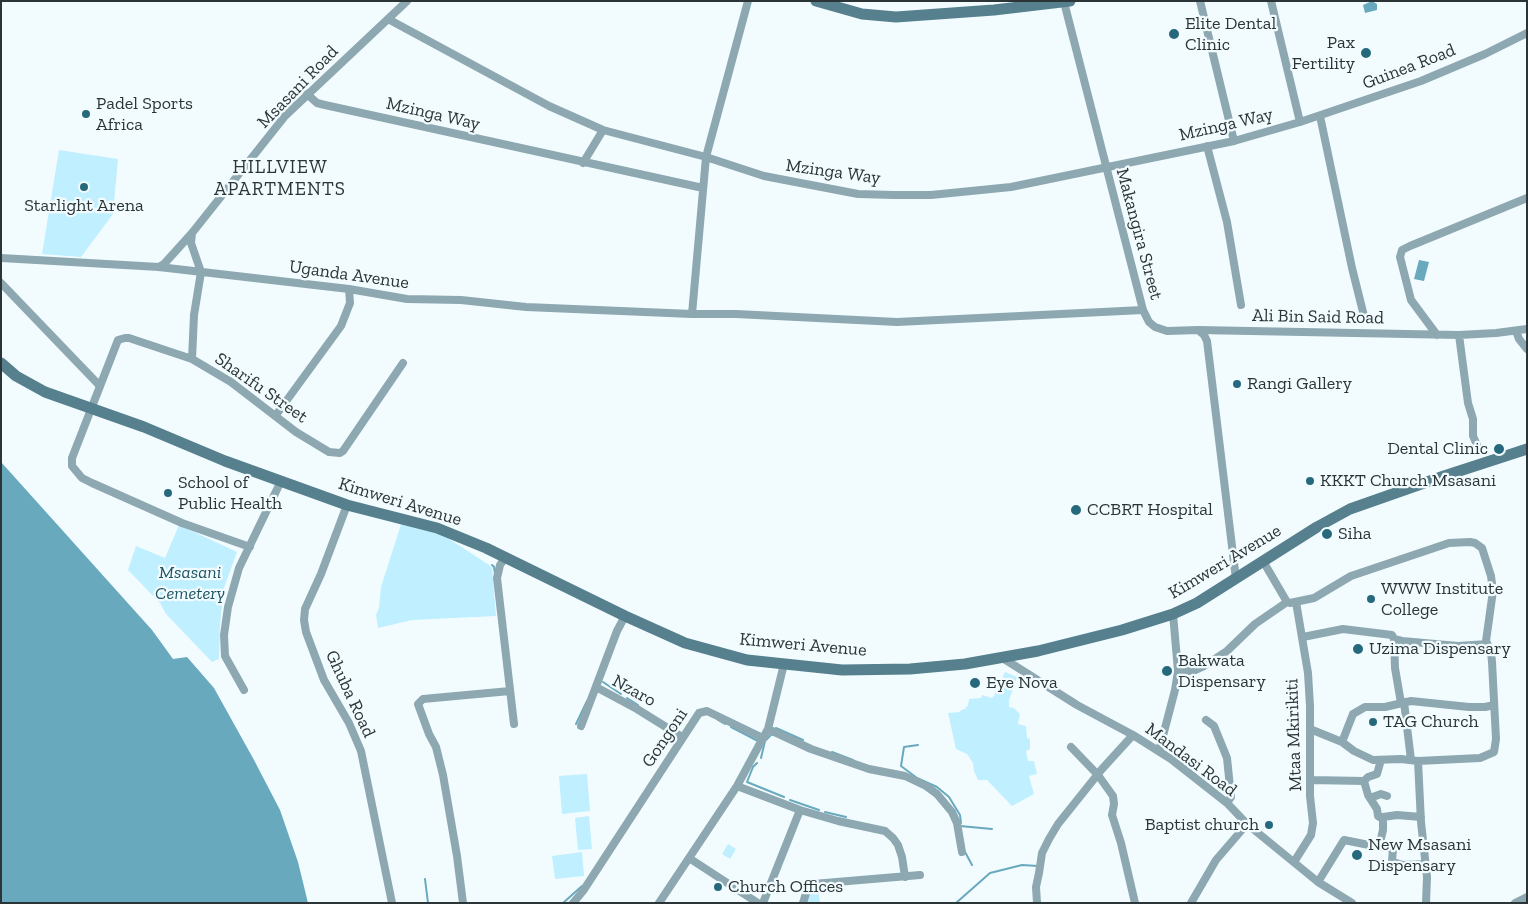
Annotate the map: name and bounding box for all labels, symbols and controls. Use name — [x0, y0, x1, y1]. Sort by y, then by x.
place label: Elite Dental Clinic — [1185, 13, 1276, 56]
marker: Elite Dental Clinic — [1167, 27, 1181, 41]
place label: Pax Fertility — [1292, 32, 1355, 74]
street label: Guinea Road — [1359, 39, 1459, 95]
street label: Msasani Road — [253, 41, 343, 133]
marker: Pax Fertility — [1359, 46, 1373, 60]
place label: Padel Sports Africa — [96, 93, 193, 136]
street label: Mzinga Way — [384, 93, 482, 135]
street label: Mzinga Way — [1177, 104, 1275, 146]
marker: Padel Sports Africa — [80, 108, 92, 120]
street label: Mzinga Way — [784, 155, 882, 189]
district label: HILLVIEW APARTMENTS — [213, 157, 347, 201]
street label: Makangira Street — [1111, 166, 1167, 302]
marker: Starlight Arena — [78, 181, 90, 193]
place label: Starlight Arena — [24, 195, 144, 217]
street label: Uganda Avenue — [288, 256, 410, 294]
street label: Ali Bin Said Road — [1252, 305, 1384, 329]
street label: Sharifu Street — [210, 348, 312, 428]
place label: Rangi Gallery — [1247, 373, 1352, 395]
marker: Rangi Gallery — [1231, 378, 1243, 390]
place label: Dental Clinic — [1387, 438, 1488, 460]
marker: Dental Clinic — [1492, 442, 1506, 456]
place label: KKKT Church Msasani — [1320, 470, 1496, 492]
place label: School of Public Health — [178, 472, 282, 514]
street label: Kimweri Avenue — [336, 473, 464, 531]
marker: KKKT Church Msasani — [1304, 475, 1316, 487]
marker: School of Public Health — [162, 487, 174, 499]
place label: CCBRT Hospital — [1087, 499, 1213, 521]
marker: CCBRT Hospital — [1069, 503, 1083, 517]
street label: Kimweri Avenue — [1165, 520, 1285, 604]
place label: Siha — [1338, 523, 1371, 545]
marker: Siha — [1320, 527, 1334, 541]
park label: Msasani Cemetery — [155, 562, 225, 604]
place label: WWW Institute College — [1381, 578, 1503, 620]
marker: WWW Institute College — [1365, 593, 1377, 605]
street label: Kimweri Avenue — [739, 629, 867, 661]
place label: Uzima Dispensary — [1369, 638, 1511, 660]
marker: Uzima Dispensary — [1351, 642, 1365, 656]
street label: Ghuba Road — [320, 647, 380, 741]
place label: Bakwata Dispensary — [1178, 650, 1266, 692]
marker: Bakwata Dispensary — [1160, 664, 1174, 678]
street label: Nzaro — [608, 670, 660, 712]
place label: Eye Nova — [986, 672, 1058, 694]
marker: Eye Nova — [968, 676, 982, 690]
street label: Mtaa Mkirikiti — [1281, 678, 1307, 792]
street label: Gongoni — [637, 704, 693, 772]
place label: TAG Church — [1383, 711, 1479, 733]
marker: TAG Church — [1367, 716, 1379, 728]
street label: Mandasi Road — [1141, 719, 1241, 801]
place label: Baptist church — [1145, 814, 1259, 836]
marker: Baptist church — [1263, 819, 1275, 831]
place label: New Msasani Dispensary — [1368, 834, 1471, 876]
marker: New Msasani Dispensary — [1350, 848, 1364, 862]
place label: Church Offices — [728, 876, 843, 898]
marker: Church Offices — [712, 881, 724, 893]

